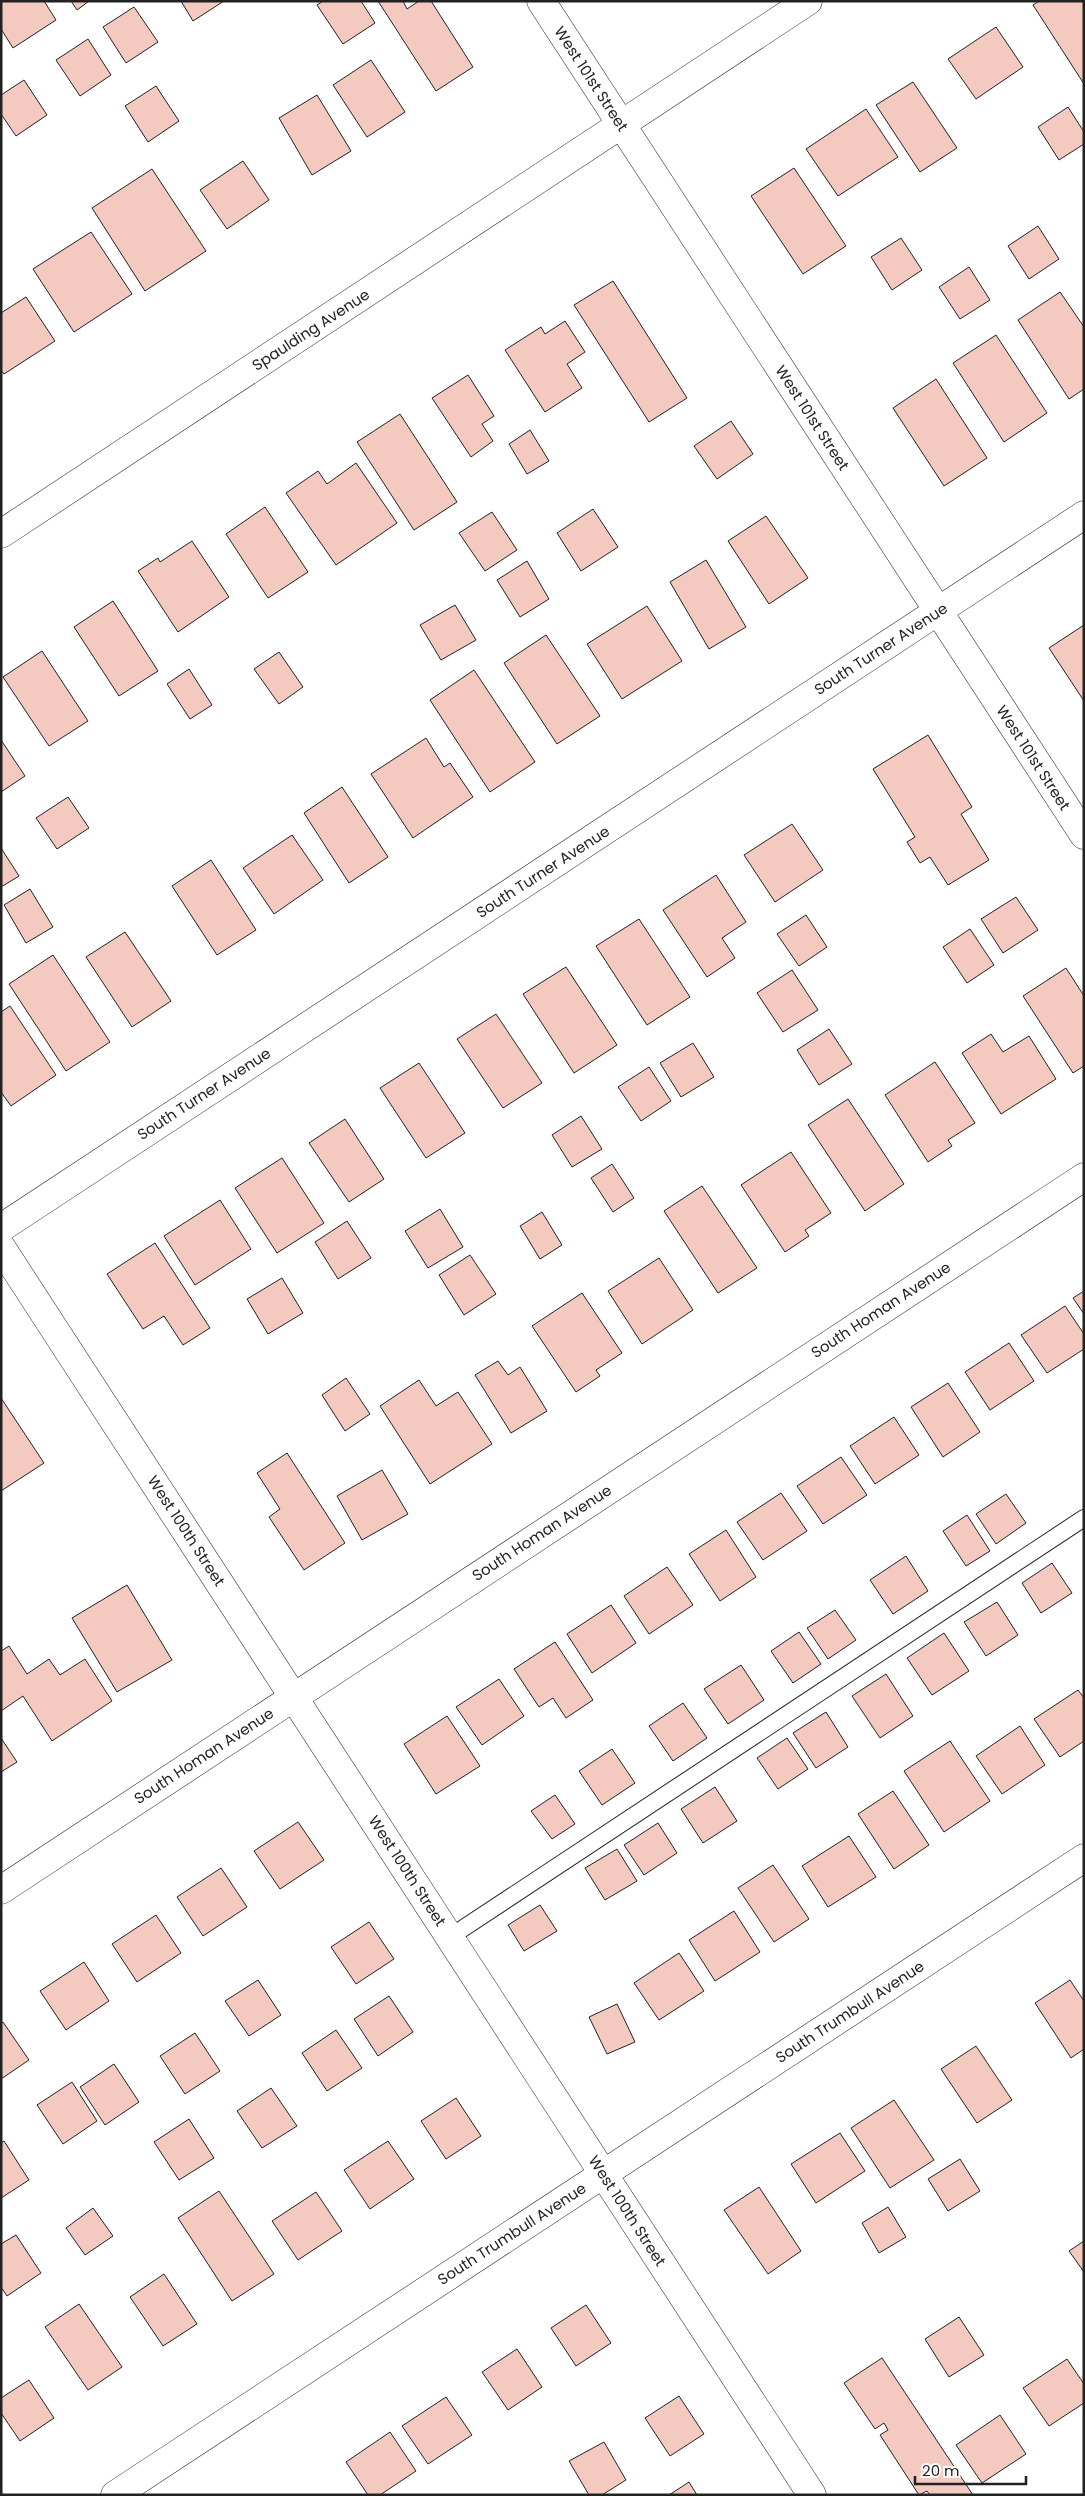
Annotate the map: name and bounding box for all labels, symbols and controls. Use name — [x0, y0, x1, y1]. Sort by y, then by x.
street label: West 101st Street — [550, 22, 633, 135]
street label: Spaulding Avenue — [248, 284, 374, 375]
street label: West 101st Street — [771, 361, 854, 474]
street label: South Turner Avenue — [810, 598, 952, 700]
street label: West 101st Street — [992, 701, 1075, 814]
street label: South Turner Avenue — [472, 821, 614, 923]
street label: South Turner Avenue — [133, 1043, 275, 1145]
street label: South Homan Avenue — [807, 1257, 955, 1363]
street label: West 100th Street — [143, 1471, 230, 1590]
street label: South Homan Avenue — [468, 1480, 616, 1586]
street label: South Homan Avenue — [130, 1703, 278, 1809]
street label: West 100th Street — [364, 1811, 451, 1930]
street label: South Trumbull Avenue — [771, 1956, 928, 2068]
street label: West 100th Street — [584, 2151, 671, 2270]
street label: South Trumbull Avenue — [433, 2178, 590, 2290]
scale bar — [915, 2454, 1026, 2486]
text: 20 m — [922, 2460, 960, 2481]

